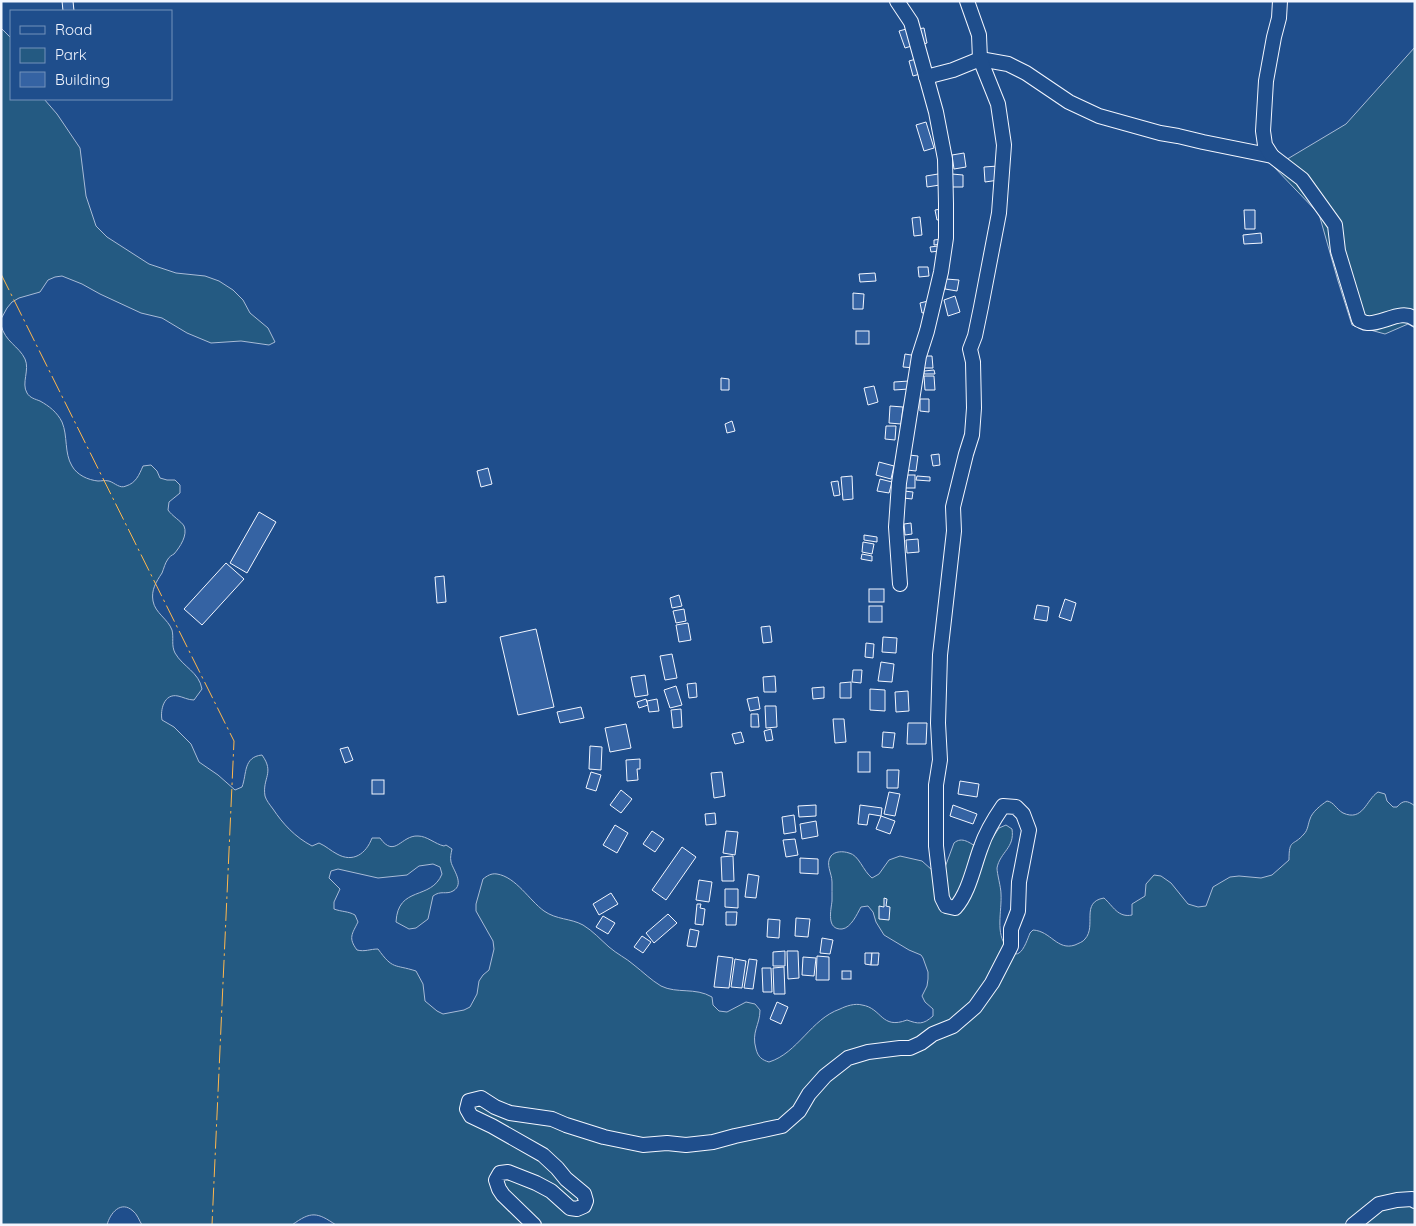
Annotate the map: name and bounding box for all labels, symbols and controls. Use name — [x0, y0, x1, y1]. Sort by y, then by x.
legend — [10, 10, 172, 100]
text: Road — [55, 20, 92, 39]
text: Park — [55, 45, 87, 64]
text: Building — [55, 70, 110, 89]

